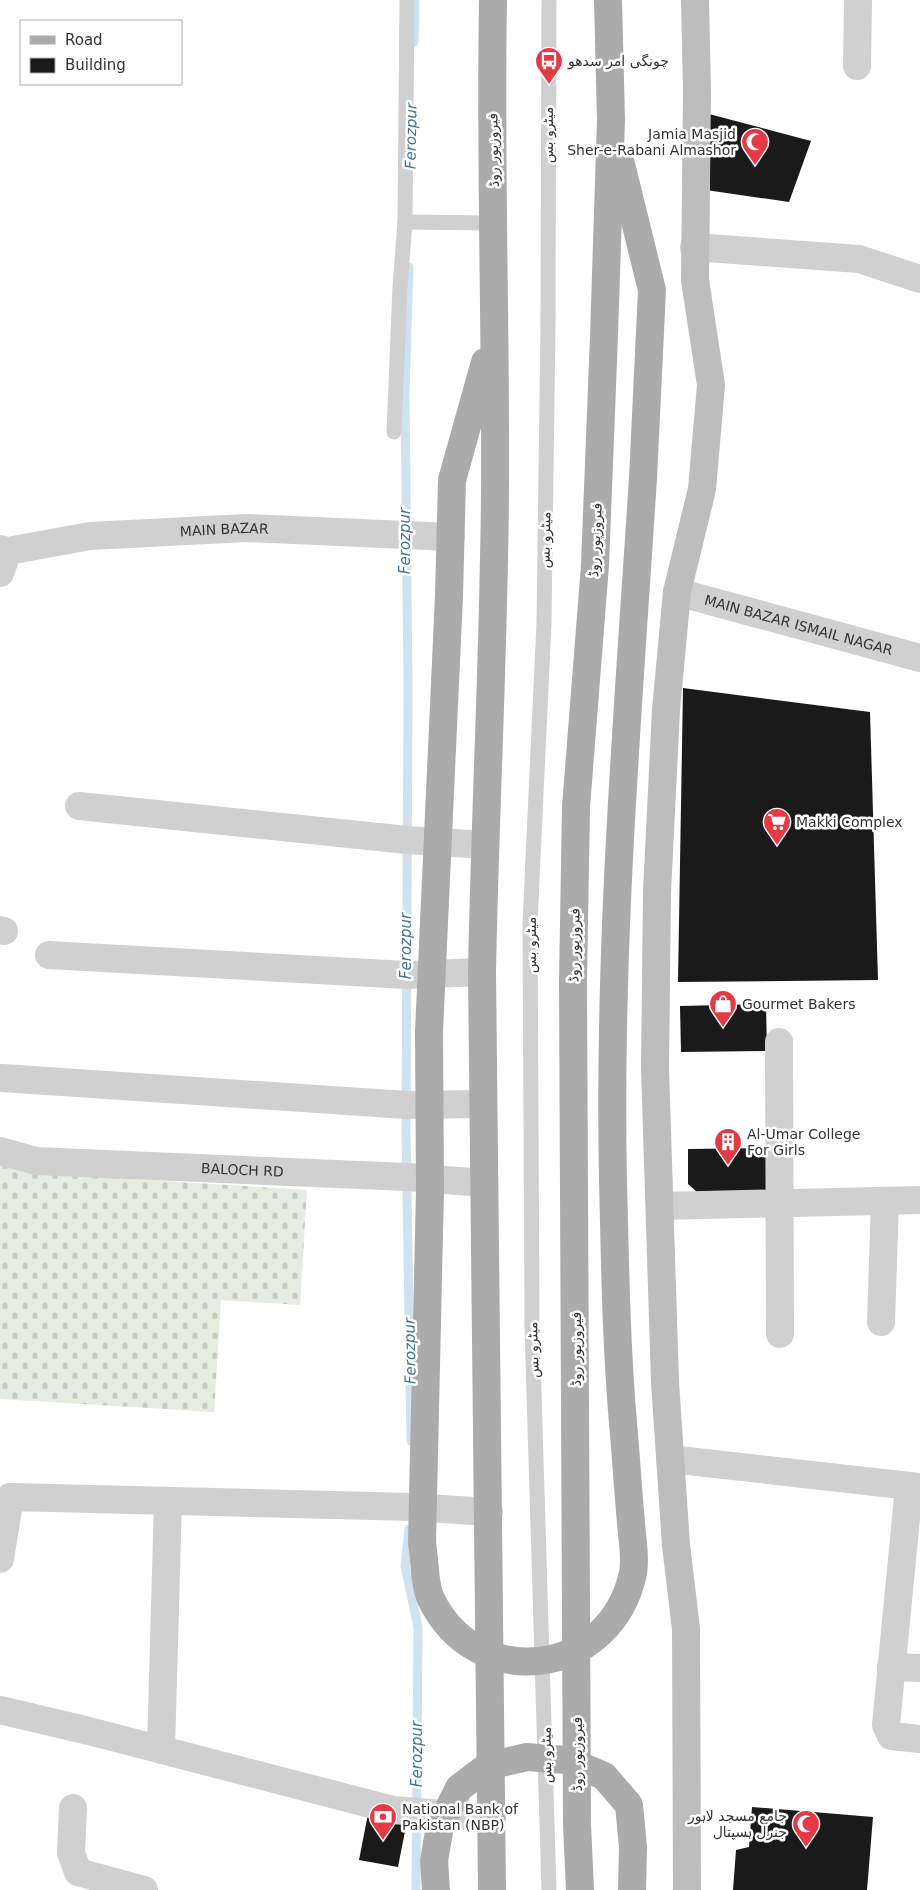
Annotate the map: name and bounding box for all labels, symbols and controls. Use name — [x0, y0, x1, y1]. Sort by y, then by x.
legend — [20, 20, 182, 85]
text: Road — [65, 31, 103, 49]
bus stop icon: چونگی امر سدھو — [534, 46, 564, 85]
place label: چونگی امر سدھو — [567, 53, 669, 70]
text: Building — [65, 56, 126, 74]
water label: Ferozpur — [401, 102, 421, 169]
street label: میٹرو بس — [540, 107, 557, 163]
street label: فیروزپور روڈ — [484, 113, 503, 187]
place label: Jamia Masjid Sher-e-Rabani Almashor — [567, 126, 736, 158]
mosque icon: Jamia Masjid Sher-e-Rabani Almashor — [740, 127, 770, 166]
street label: فیروزپور روڈ — [585, 502, 606, 578]
water label: Ferozpur — [396, 507, 414, 574]
street label: میٹرو بس — [537, 512, 554, 568]
street label: MAIN BAZAR — [179, 520, 269, 539]
street label: MAIN BAZAR ISMAIL NAGAR — [703, 592, 895, 658]
supermarket icon: Makki Complex — [762, 807, 792, 846]
place label: Makki Complex — [796, 814, 903, 830]
street label: فیروزپور روڈ — [565, 908, 584, 982]
water label: Ferozpur — [397, 912, 415, 979]
street label: میٹرو بس — [523, 917, 540, 973]
shop icon: Gourmet Bakers — [708, 989, 738, 1028]
place label: Gourmet Bakers — [742, 996, 855, 1012]
place label: Al-Umar College For Girls — [747, 1126, 860, 1158]
building icon: Al-Umar College For Girls — [713, 1127, 743, 1166]
street label: BALOCH RD — [201, 1160, 284, 1180]
street label: فیروزپور روڈ — [568, 1312, 585, 1386]
water label: Ferozpur — [400, 1317, 420, 1384]
street label: میٹرو بس — [524, 1321, 543, 1379]
street label: فیروزپور روڈ — [569, 1717, 586, 1791]
water label: Ferozpur — [408, 1720, 426, 1787]
street label: میٹرو بس — [538, 1727, 555, 1783]
place label: National Bank of Pakistan (NBP) — [402, 1801, 519, 1833]
bank icon: National Bank of Pakistan (NBP) — [368, 1802, 398, 1841]
place label: جامع مسجد لاہور جنرل ہسپتال — [687, 1808, 787, 1841]
mosque icon: جامع مسجد لاہور جنرل ہسپتال — [791, 1809, 821, 1848]

